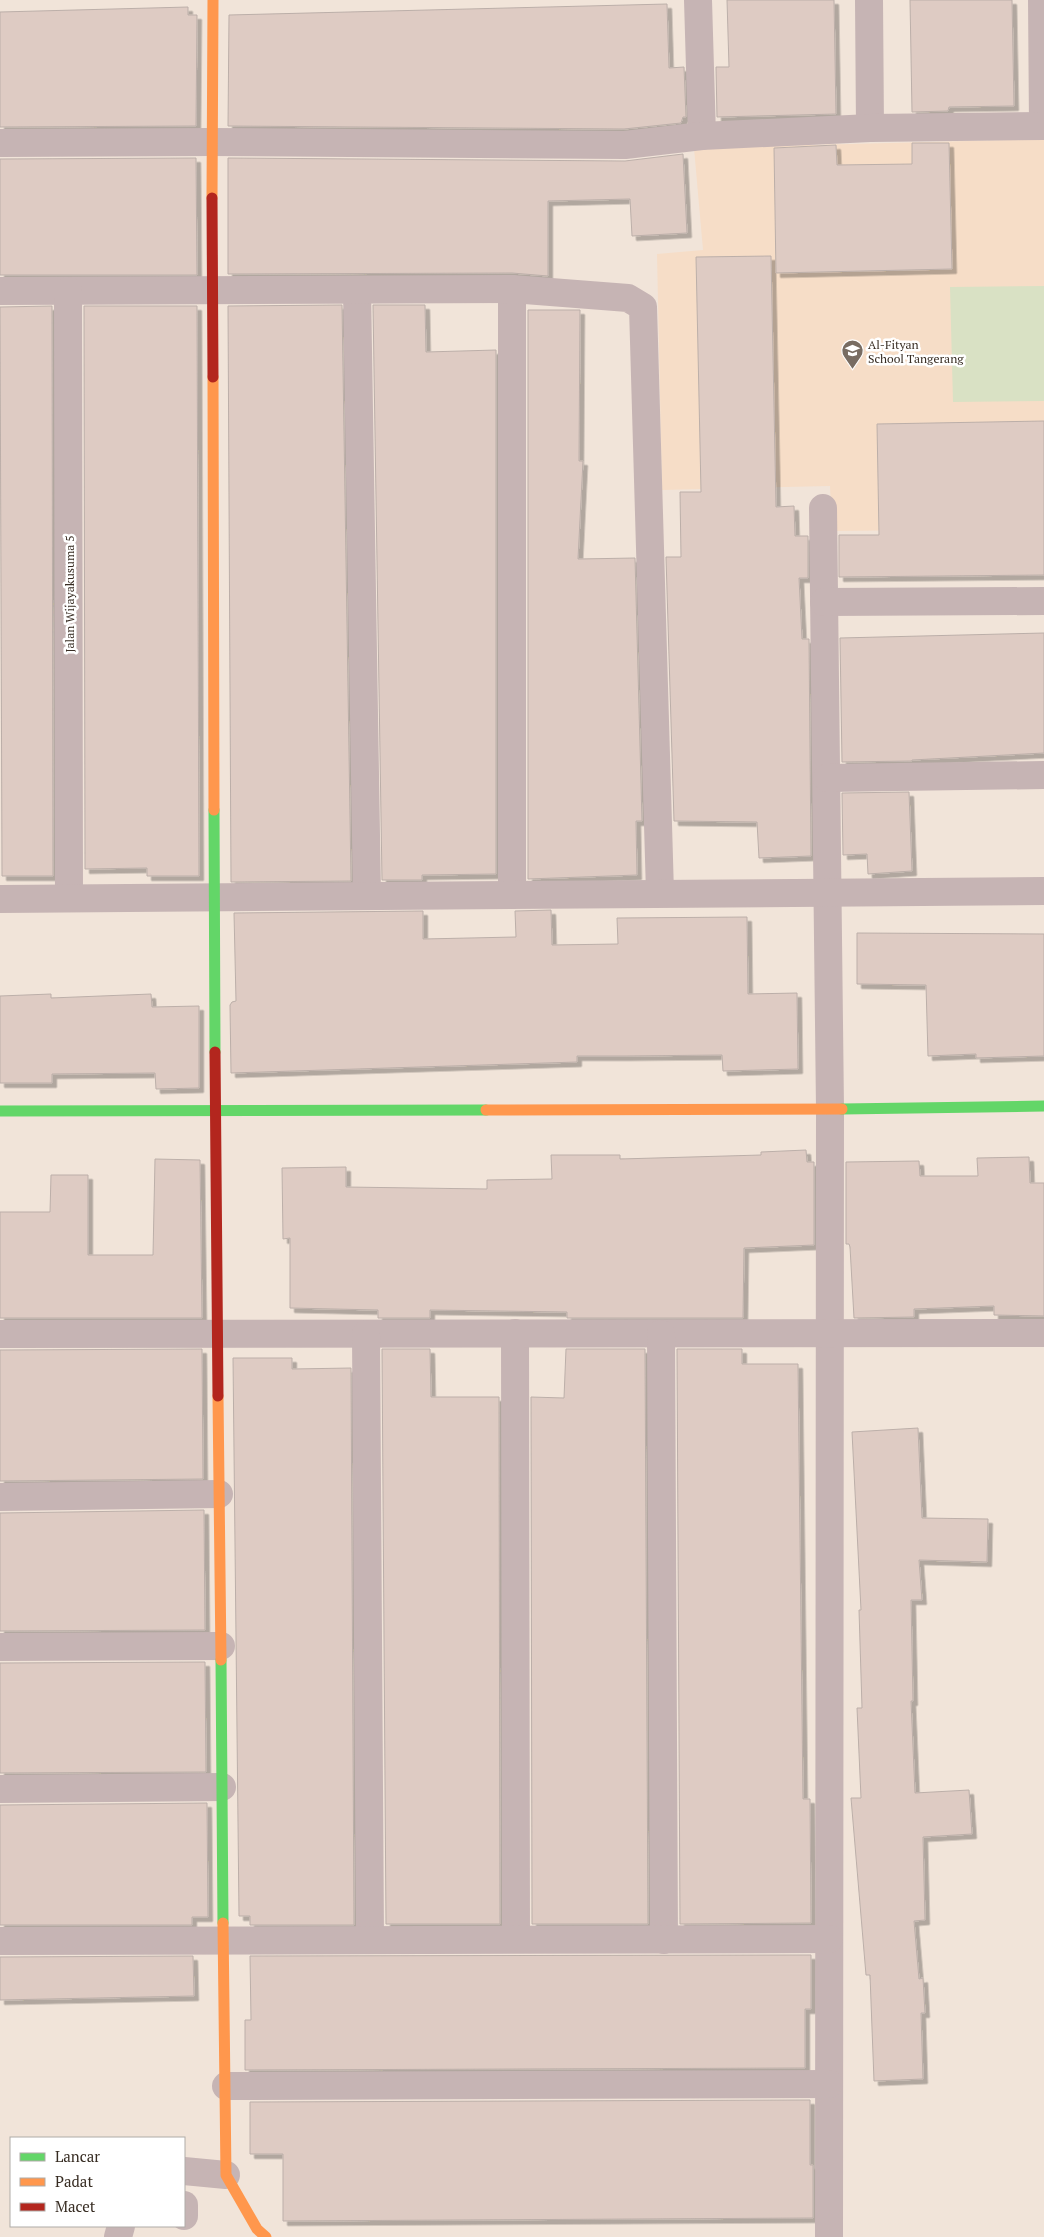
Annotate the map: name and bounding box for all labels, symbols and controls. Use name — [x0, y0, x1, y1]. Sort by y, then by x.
place label: Al-Fityan School Tangerang — [868, 337, 964, 366]
school or university icon: Al-Fityan School Tangerang — [840, 339, 864, 370]
street label: Jalan Wijayakusuma 5 — [62, 535, 77, 653]
legend — [10, 2137, 185, 2227]
text: Lancar — [55, 2146, 100, 2166]
text: Padat — [55, 2171, 93, 2191]
text: Macet — [55, 2196, 96, 2216]

